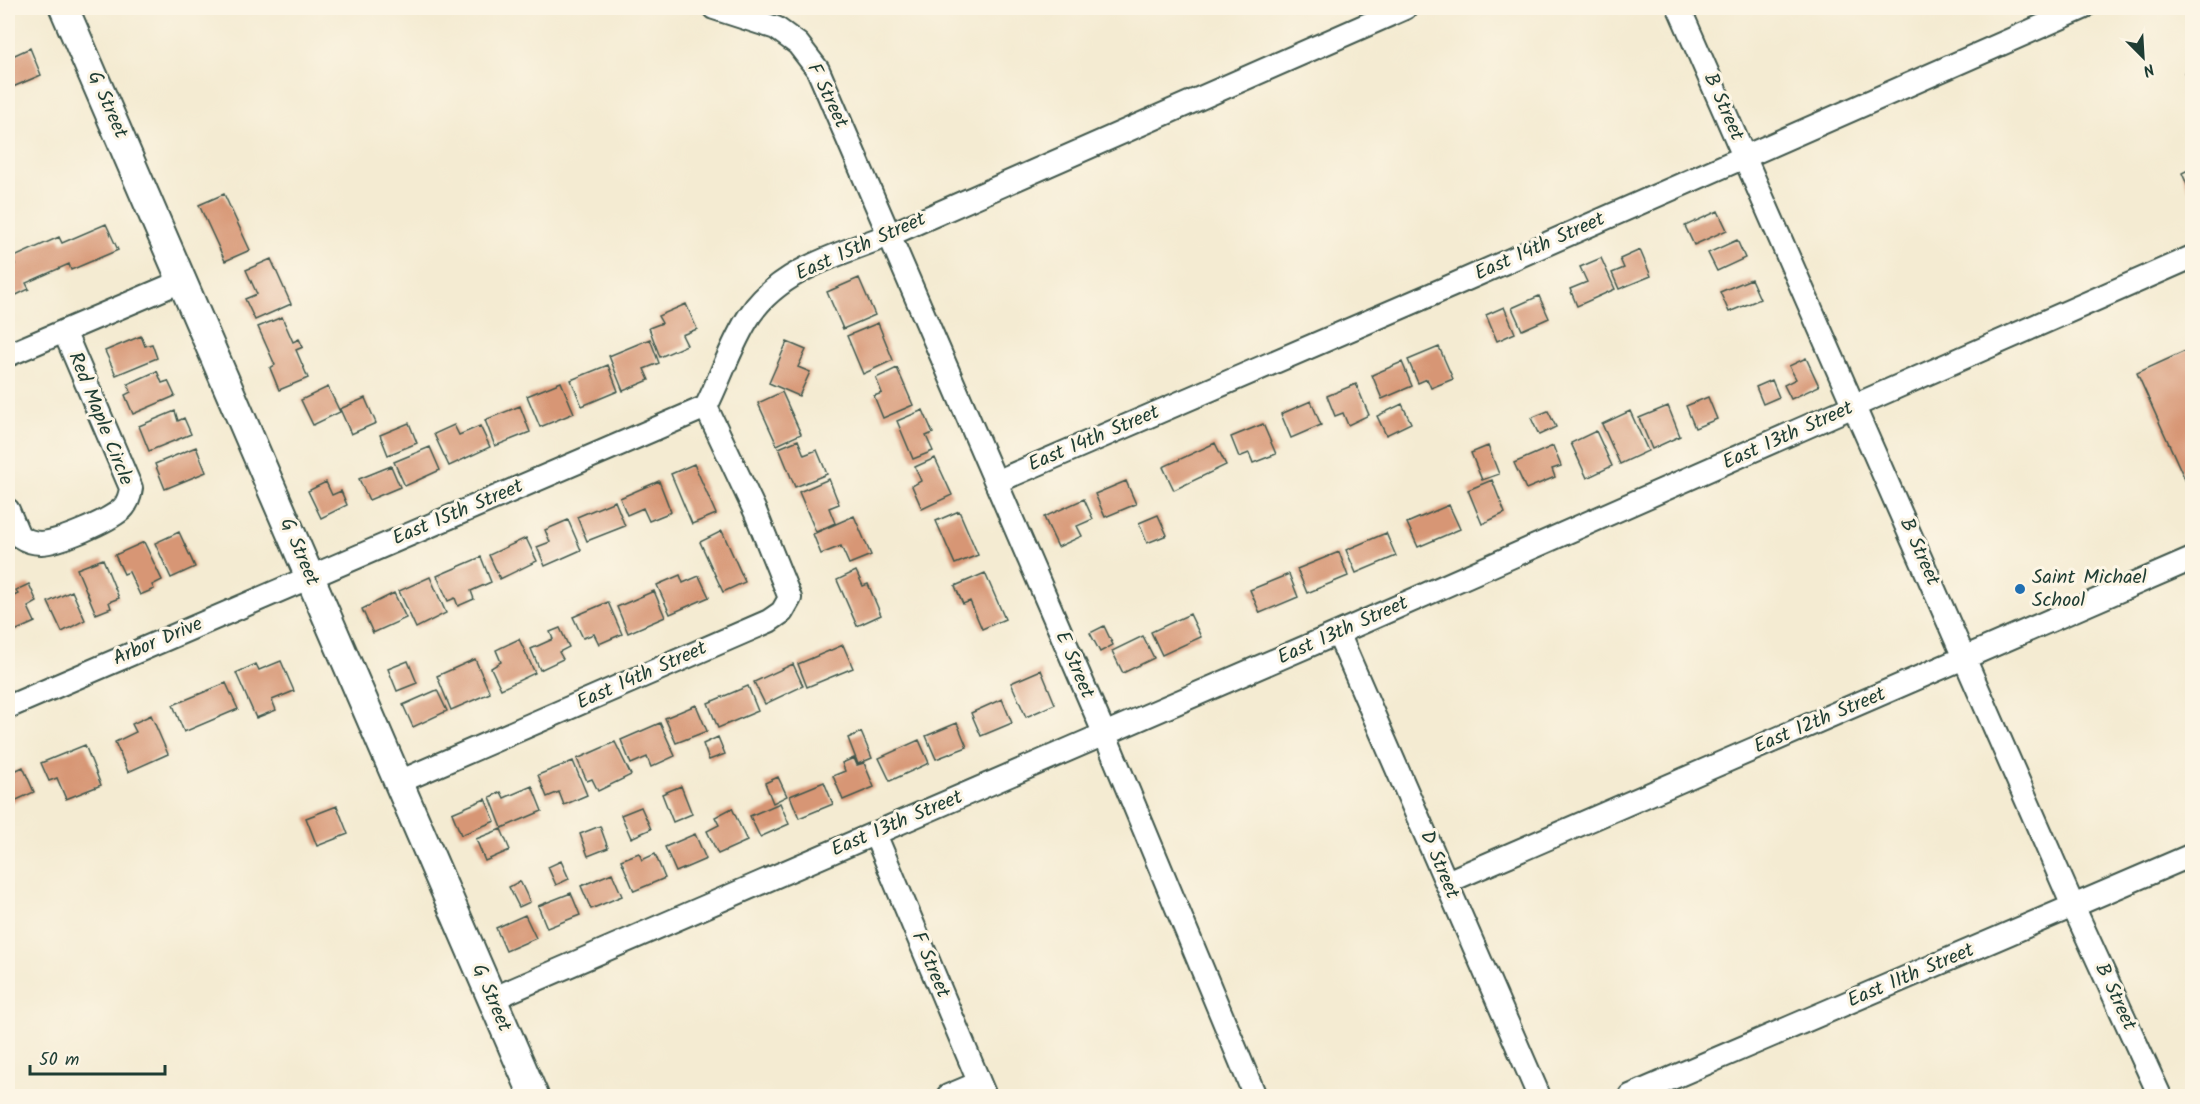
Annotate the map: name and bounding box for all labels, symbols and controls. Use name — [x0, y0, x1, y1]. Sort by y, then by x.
north arrow — [2113, 27, 2173, 87]
text: N — [2139, 56, 2158, 83]
street label: F Street — [797, 58, 857, 134]
street label: G Street — [78, 66, 136, 144]
street label: B Street — [1694, 68, 1752, 146]
street label: East 15th Street — [791, 204, 931, 290]
street label: East 14th Street — [1470, 204, 1611, 290]
street label: Red Maple Circle — [59, 347, 141, 491]
street label: East 13th Street — [1717, 393, 1859, 479]
street label: East 14th Street — [1023, 397, 1165, 481]
street label: East 15th Street — [387, 471, 529, 555]
street label: G Street — [270, 513, 328, 591]
street label: B Street — [1890, 513, 1948, 591]
place label: Saint Michael School — [2032, 562, 2147, 617]
marker: Saint Michael School — [2013, 582, 2027, 596]
street label: East 13th Street — [1272, 588, 1414, 674]
street label: Arbor Drive — [108, 609, 208, 675]
street label: E Street — [1046, 626, 1103, 704]
street label: East 14th Street — [572, 633, 713, 719]
street label: East 12th Street — [1749, 679, 1891, 763]
street label: East 13th Street — [826, 782, 968, 866]
street label: D Street — [1410, 826, 1468, 904]
street label: F Street — [902, 927, 958, 1003]
street label: East 11th Street — [1843, 935, 1980, 1017]
street label: B Street — [2085, 958, 2145, 1036]
street label: G Street — [462, 959, 520, 1037]
scale bar — [30, 1038, 165, 1076]
text: 50 m — [39, 1046, 79, 1075]

